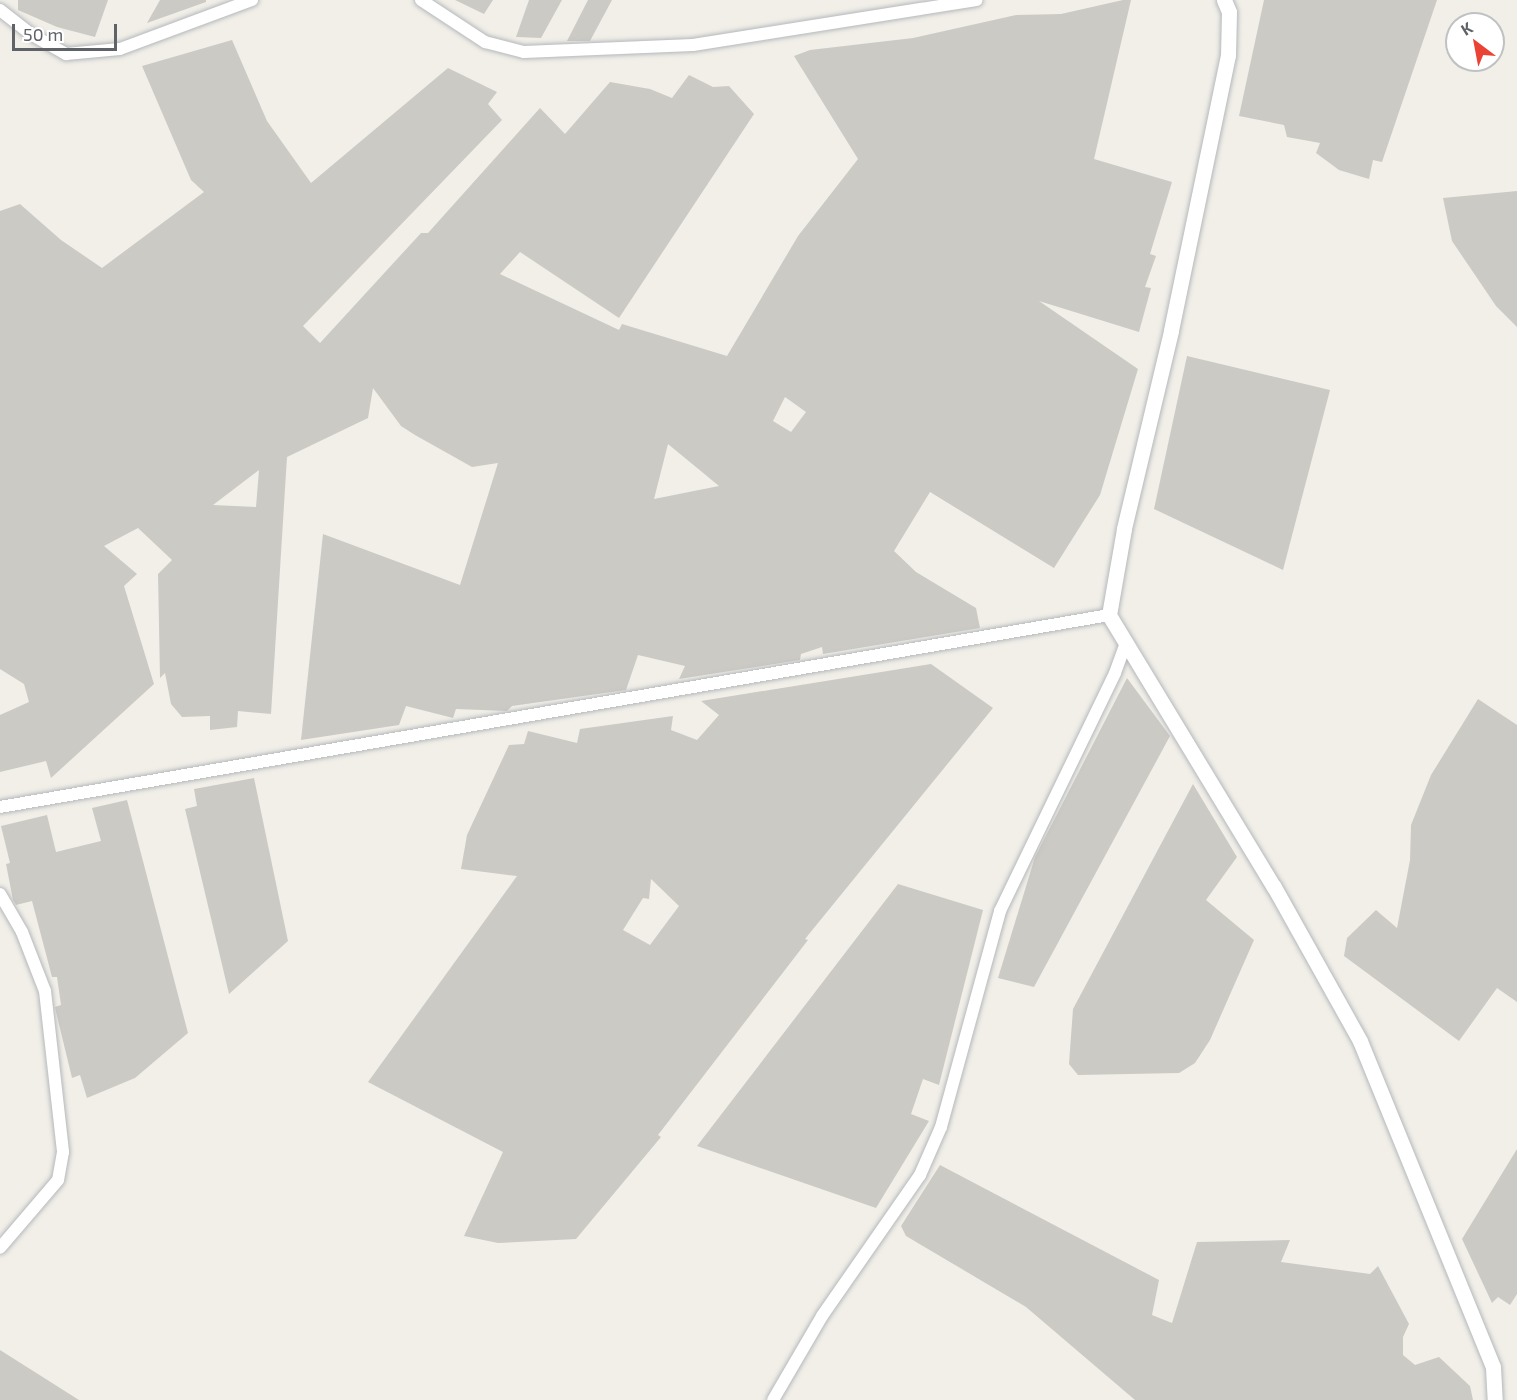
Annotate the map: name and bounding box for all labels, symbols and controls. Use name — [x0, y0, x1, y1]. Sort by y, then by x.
scale bar — [15, 12, 120, 50]
north arrow — [1445, 12, 1505, 72]
text: K — [1457, 17, 1476, 39]
text: 50 m — [23, 23, 63, 45]

